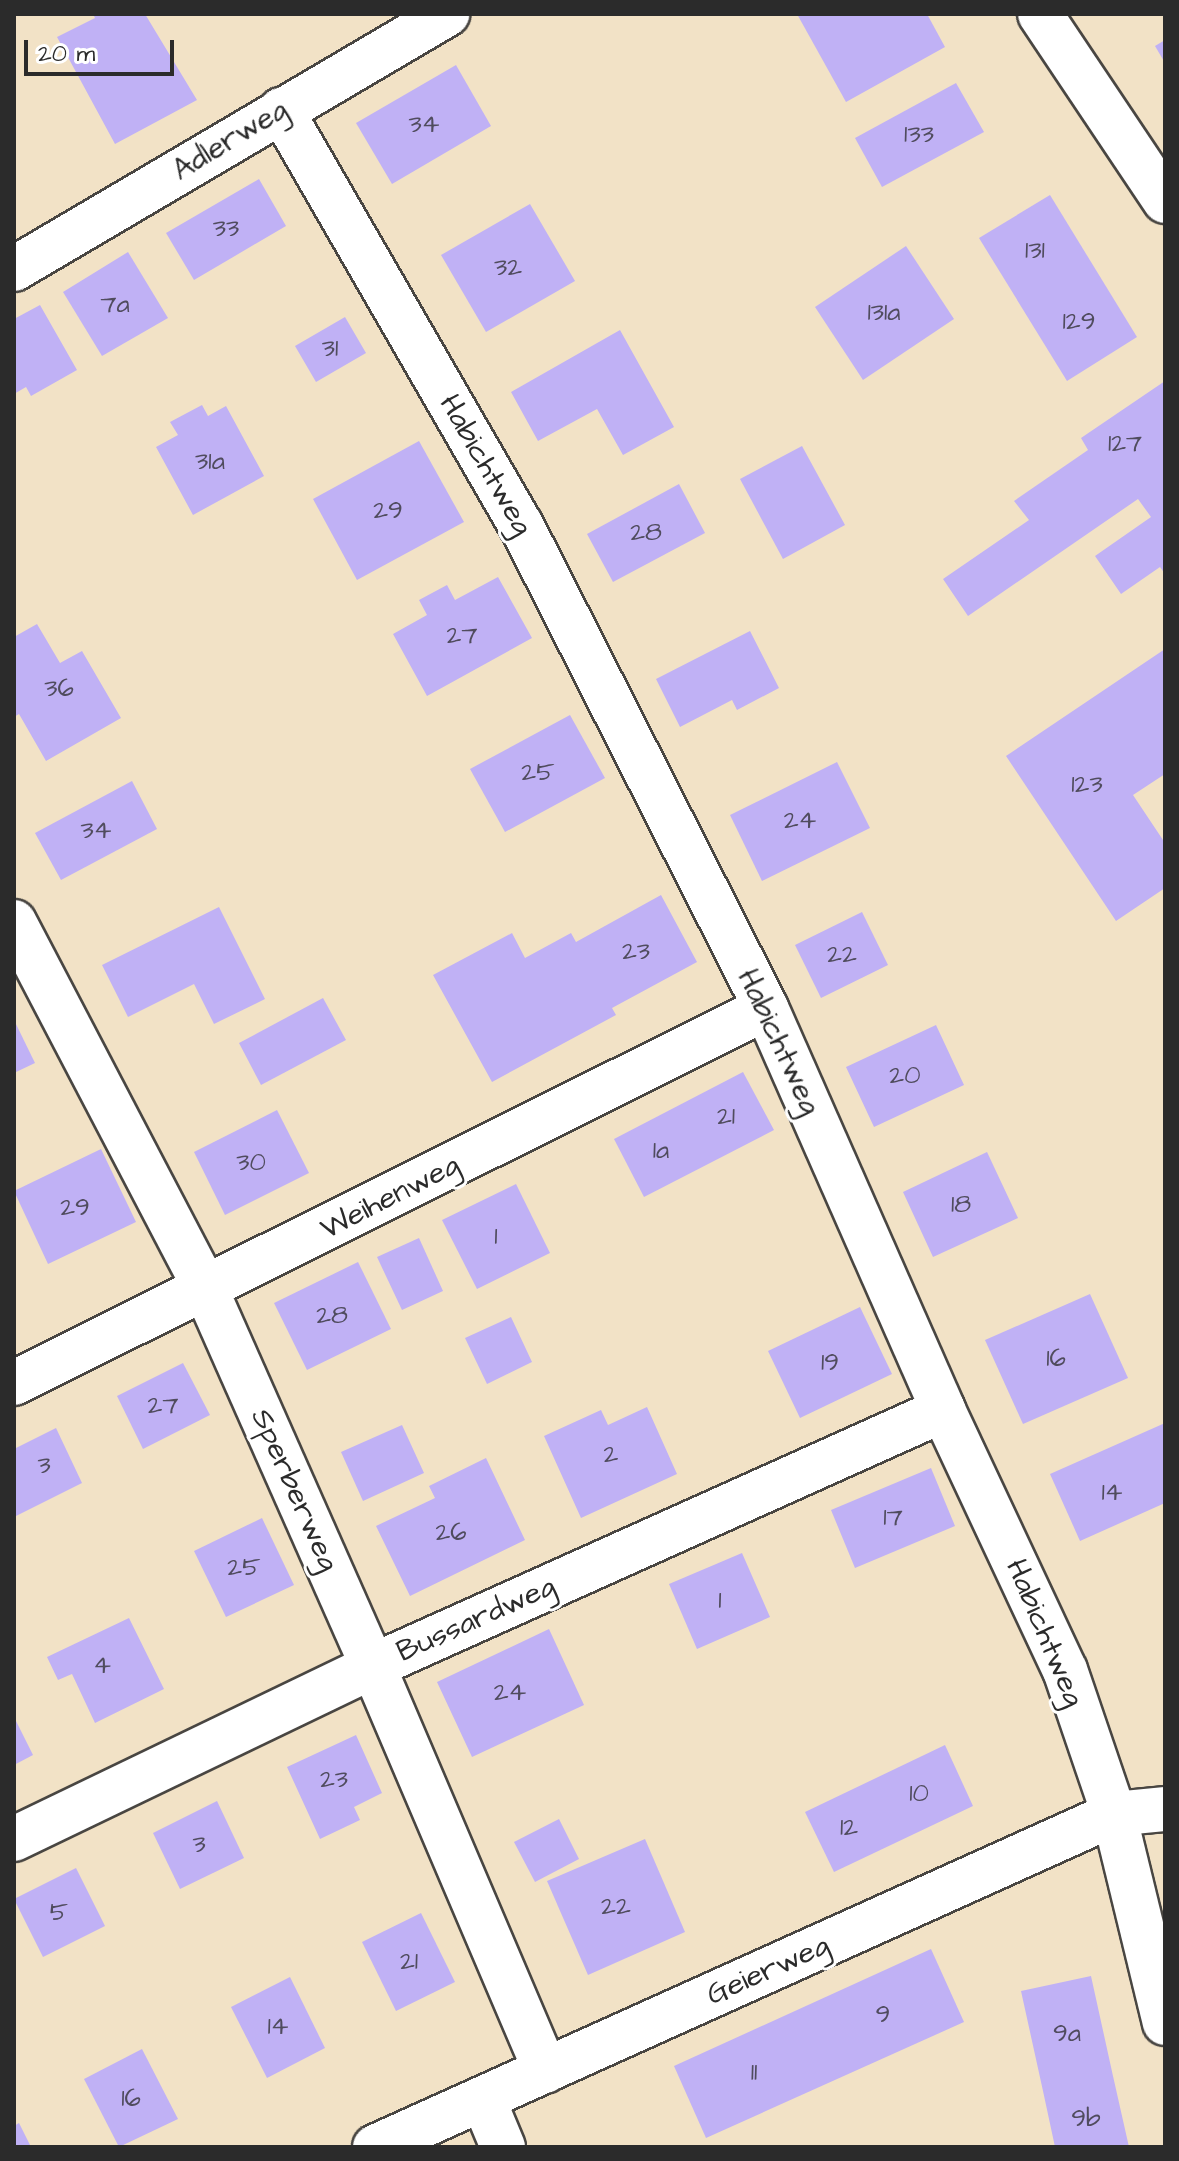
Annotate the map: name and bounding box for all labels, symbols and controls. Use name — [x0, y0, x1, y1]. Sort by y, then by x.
scale bar — [28, 24, 178, 74]
text: 20 m — [38, 37, 95, 71]
street label: Adlerweg — [166, 92, 294, 188]
house number: 34 — [409, 109, 439, 141]
house number: 133 — [904, 119, 934, 151]
house number: 33 — [213, 213, 239, 245]
house number: 131 — [1025, 235, 1045, 267]
house number: 32 — [494, 252, 522, 284]
house number: 7a — [100, 289, 130, 321]
house number: 131a — [867, 297, 901, 329]
house number: 129 — [1062, 306, 1096, 338]
house number: 31 — [322, 333, 338, 365]
street label: Habichtweg — [431, 388, 541, 542]
house number: 127 — [1108, 428, 1142, 460]
house number: 31a — [195, 446, 225, 478]
house number: 29 — [373, 495, 403, 527]
house number: 28 — [630, 517, 662, 549]
house number: 27 — [447, 620, 477, 652]
house number: 36 — [44, 673, 74, 705]
house number: 25 — [521, 757, 555, 789]
house number: 123 — [1071, 769, 1103, 801]
house number: 24 — [784, 805, 816, 837]
house number: 34 — [81, 815, 111, 847]
house number: 23 — [622, 936, 650, 968]
house number: 22 — [827, 939, 857, 971]
street label: Habichtweg — [730, 963, 828, 1121]
house number: 20 — [889, 1060, 921, 1092]
house number: 21 — [717, 1101, 735, 1133]
house number: 1a — [653, 1135, 669, 1167]
house number: 30 — [236, 1147, 266, 1179]
street label: Weihenweg — [315, 1147, 465, 1247]
house number: 18 — [951, 1189, 971, 1221]
house number: 29 — [60, 1192, 90, 1224]
house number: 1 — [494, 1221, 498, 1253]
house number: 28 — [316, 1300, 348, 1332]
house number: 16 — [1046, 1343, 1066, 1375]
house number: 19 — [821, 1347, 839, 1379]
house number: 27 — [148, 1390, 178, 1422]
street label: Sperberweg — [243, 1403, 347, 1577]
house number: 2 — [604, 1439, 618, 1471]
house number: 3 — [37, 1450, 51, 1482]
house number: 14 — [1101, 1477, 1123, 1509]
house number: 17 — [883, 1502, 903, 1534]
house number: 26 — [435, 1517, 467, 1549]
house number: 25 — [227, 1552, 261, 1584]
street label: Habichtweg — [998, 1554, 1092, 1712]
street label: Bussardweg — [391, 1568, 561, 1670]
house number: 1 — [718, 1585, 722, 1617]
house number: 4 — [93, 1650, 111, 1682]
house number: 24 — [494, 1677, 526, 1709]
house number: 23 — [320, 1764, 348, 1796]
house number: 10 — [909, 1778, 929, 1810]
house number: 12 — [840, 1812, 858, 1844]
house number: 3 — [192, 1829, 206, 1861]
house number: 22 — [601, 1891, 631, 1923]
house number: 5 — [50, 1897, 68, 1929]
street label: Geierweg — [701, 1927, 835, 2013]
house number: 21 — [400, 1946, 418, 1978]
house number: 9 — [876, 1999, 890, 2031]
house number: 14 — [267, 2011, 289, 2043]
house number: 9a — [1053, 2018, 1081, 2050]
house number: 11 — [751, 2057, 757, 2089]
house number: 16 — [121, 2083, 141, 2115]
house number: 9b — [1071, 2103, 1101, 2135]

